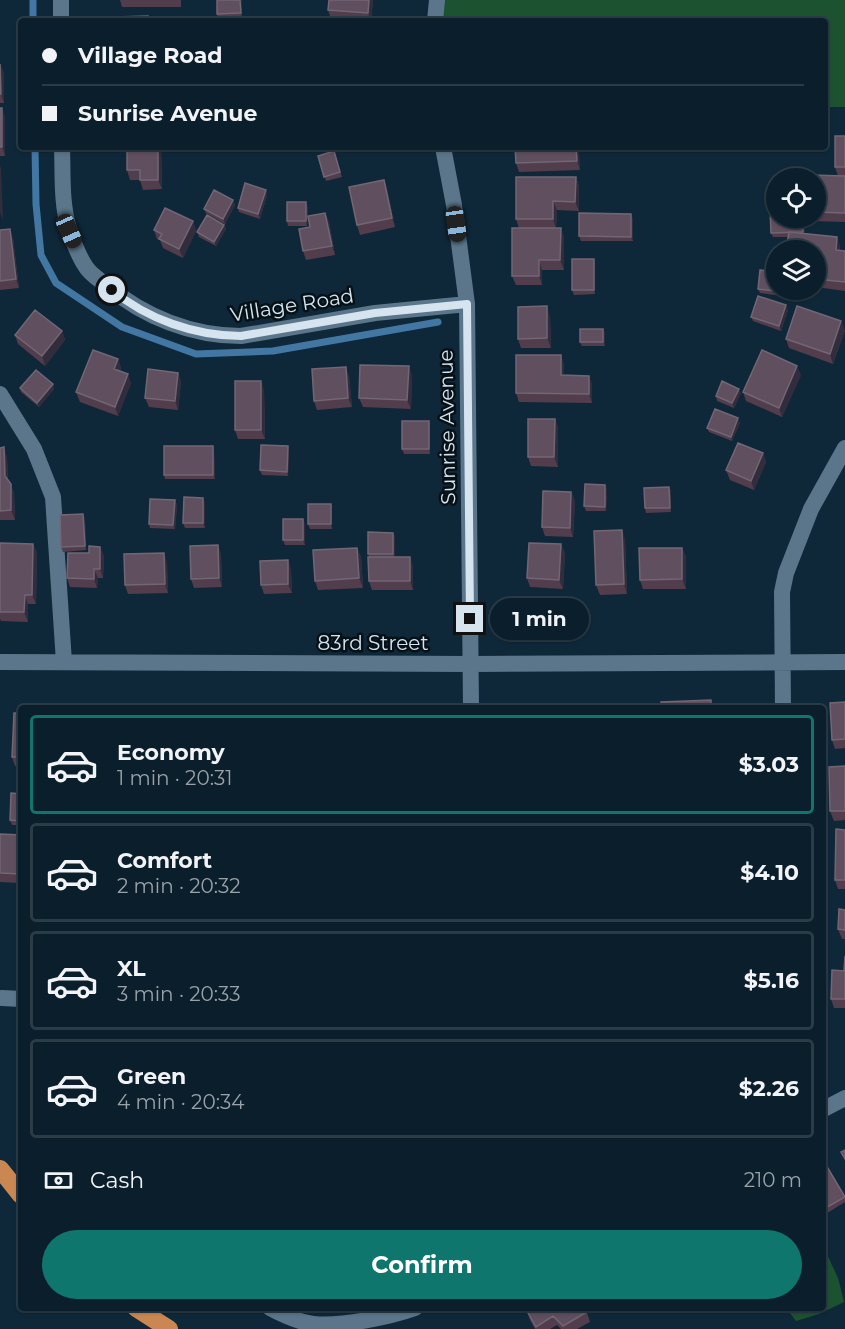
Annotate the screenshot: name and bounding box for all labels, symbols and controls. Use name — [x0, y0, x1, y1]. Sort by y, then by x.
text: Village Road — [78, 42, 223, 69]
text: Sunrise Avenue — [78, 100, 257, 127]
map controls — [766, 168, 826, 300]
button: locate — [766, 168, 826, 228]
car — [445, 205, 467, 243]
car — [53, 211, 85, 251]
button: layers — [766, 240, 826, 300]
route start — [98, 276, 125, 303]
street label: Village Road — [228, 283, 356, 327]
street label: Sunrise Avenue — [434, 349, 460, 505]
callout: 1 min — [491, 598, 590, 640]
route end — [456, 605, 483, 632]
text: 1 min — [512, 607, 567, 631]
street label: 83rd Street — [317, 631, 429, 655]
icon: car — [45, 738, 99, 792]
text: Economy — [117, 739, 225, 766]
text: $3.03 — [739, 751, 799, 778]
text: 1 min · 20:31 — [117, 766, 232, 790]
icon: car — [45, 846, 99, 900]
text: Comfort — [117, 847, 212, 874]
text: $4.10 — [740, 859, 799, 886]
text: 2 min · 20:32 — [117, 874, 241, 898]
icon: car — [45, 954, 99, 1008]
text: XL — [117, 955, 146, 982]
text: $5.16 — [744, 967, 799, 994]
text: 3 min · 20:33 — [117, 982, 240, 1006]
icon: car — [45, 1062, 99, 1116]
text: Green — [117, 1063, 186, 1090]
text: $2.26 — [739, 1075, 799, 1102]
text: 4 min · 20:34 — [117, 1090, 244, 1114]
icon: cash — [42, 1164, 75, 1197]
text: Cash — [90, 1167, 144, 1194]
text: 210 m — [744, 1168, 802, 1192]
button: Confirm — [42, 1230, 802, 1299]

